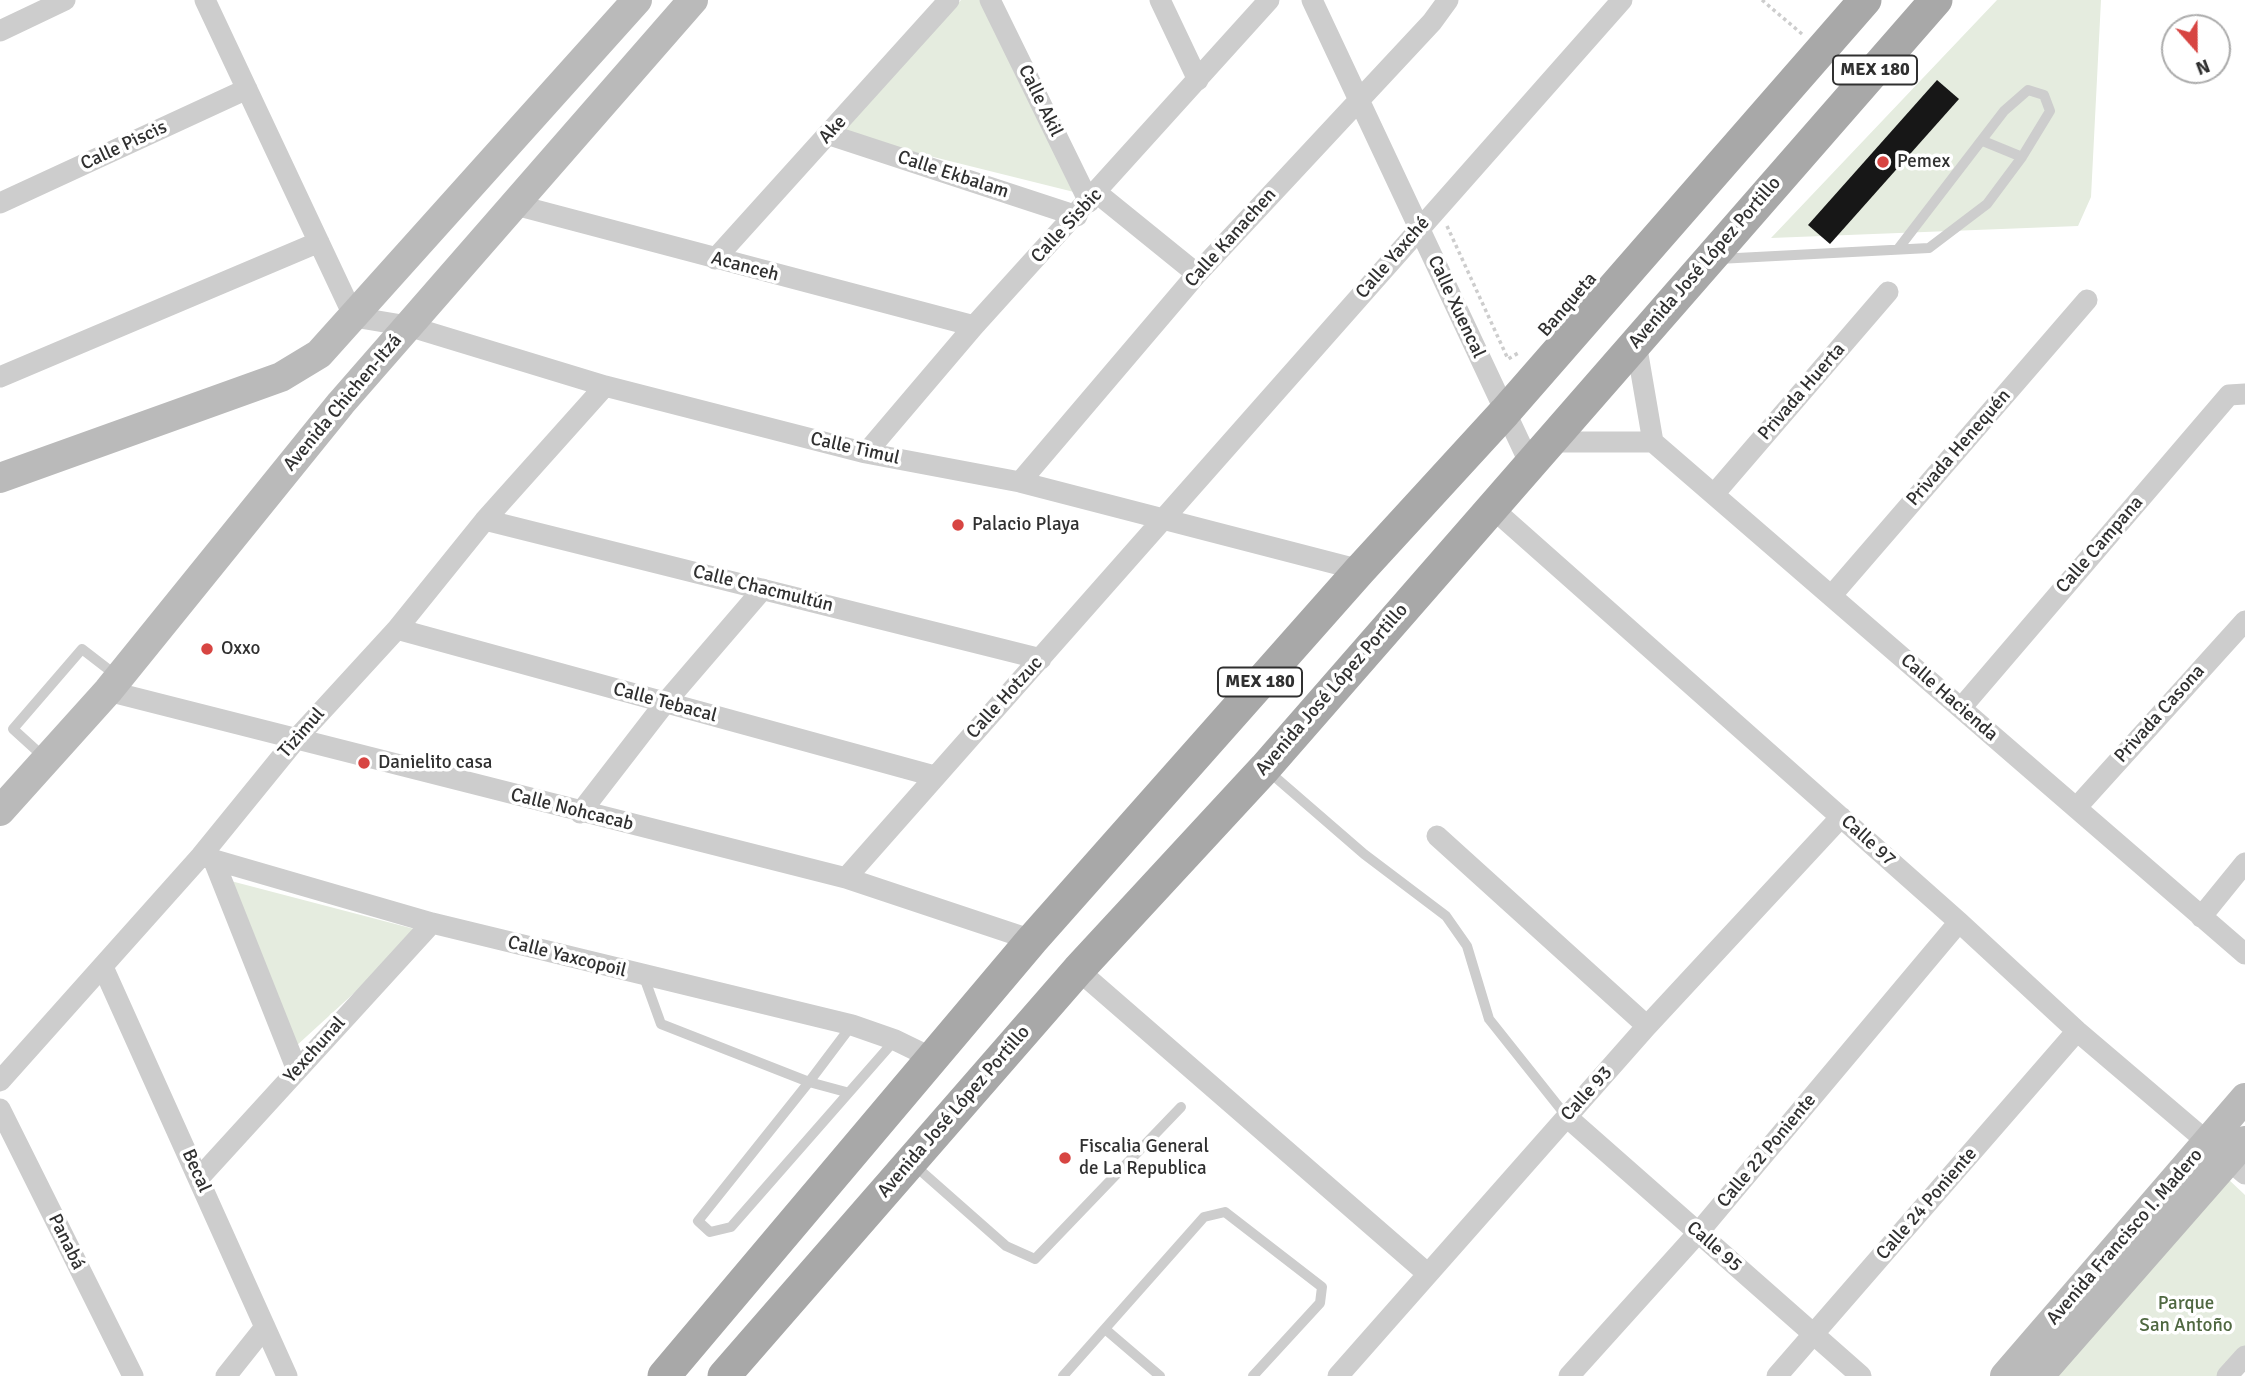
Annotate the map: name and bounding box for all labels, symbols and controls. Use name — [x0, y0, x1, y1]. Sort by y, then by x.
north arrow — [2161, 14, 2231, 84]
text: N — [2192, 53, 2213, 80]
road number: MEX 180 — [1833, 56, 1917, 84]
street label: Calle Akil — [1013, 61, 1067, 141]
street label: Ake — [814, 111, 852, 149]
street label: Calle Piscis — [77, 116, 171, 176]
street label: Calle Ekbalam — [894, 146, 1012, 204]
place label: Pemex — [1897, 151, 1950, 173]
marker: Pemex — [1875, 154, 1891, 170]
street label: Avenida José López Portillo — [1624, 172, 1786, 354]
street label: Calle Sisbic — [1027, 184, 1107, 268]
street label: Calle Kanachen — [1181, 184, 1281, 292]
street label: Calle Yaxché — [1351, 212, 1435, 304]
street label: Acanceh — [709, 247, 781, 287]
street label: Calle Xuencal — [1422, 252, 1490, 362]
street label: Banqueta — [1534, 268, 1602, 342]
street label: Avenida Chichen-Itzá — [279, 330, 407, 476]
street label: Privada Huerta — [1754, 339, 1850, 445]
street label: Privada Henequén — [1902, 385, 2016, 511]
street label: Calle Timul — [808, 428, 902, 470]
street label: Calle Campana — [2052, 492, 2148, 598]
place label: Palacio Playa — [972, 514, 1080, 536]
marker: Palacio Playa — [950, 517, 966, 533]
street label: Calle Chacmultún — [690, 561, 836, 617]
street label: Avenida José López Portillo — [1251, 599, 1413, 781]
place label: Oxxo — [221, 638, 260, 660]
marker: Oxxo — [199, 641, 215, 657]
street label: Calle Hacienda — [1896, 649, 2002, 747]
street label: Calle Hotzuc — [962, 652, 1048, 744]
street label: Privada Casona — [2110, 660, 2210, 768]
road number: MEX 180 — [1218, 668, 1302, 696]
street label: Calle Tebacal — [611, 678, 719, 728]
street label: Tizimul — [274, 703, 330, 763]
place label: Danielito casa — [378, 752, 492, 774]
marker: Danielito casa — [356, 755, 372, 771]
street label: Calle Nohcacab — [508, 784, 636, 836]
street label: Calle 97 — [1836, 810, 1900, 872]
street label: Calle Yaxcopoil — [505, 931, 629, 983]
street label: Yexchunal — [279, 1012, 351, 1088]
street label: Avenida José López Portillo — [873, 1021, 1035, 1203]
street label: Calle 93 — [1556, 1062, 1618, 1126]
street label: Calle 22 Poniente — [1713, 1089, 1821, 1213]
place label: Fiscalia General de La Republica — [1079, 1136, 1209, 1180]
street label: Calle 24 Poniente — [1872, 1143, 1982, 1265]
street label: Avenida Francisco I. Madero — [2042, 1144, 2208, 1330]
street label: Becal — [176, 1146, 216, 1196]
marker: Fiscalia General de La Republica — [1057, 1150, 1073, 1166]
street label: Panabá — [43, 1210, 89, 1274]
street label: Calle 95 — [1682, 1217, 1746, 1277]
park label: Parque San Antoño — [2139, 1293, 2233, 1337]

